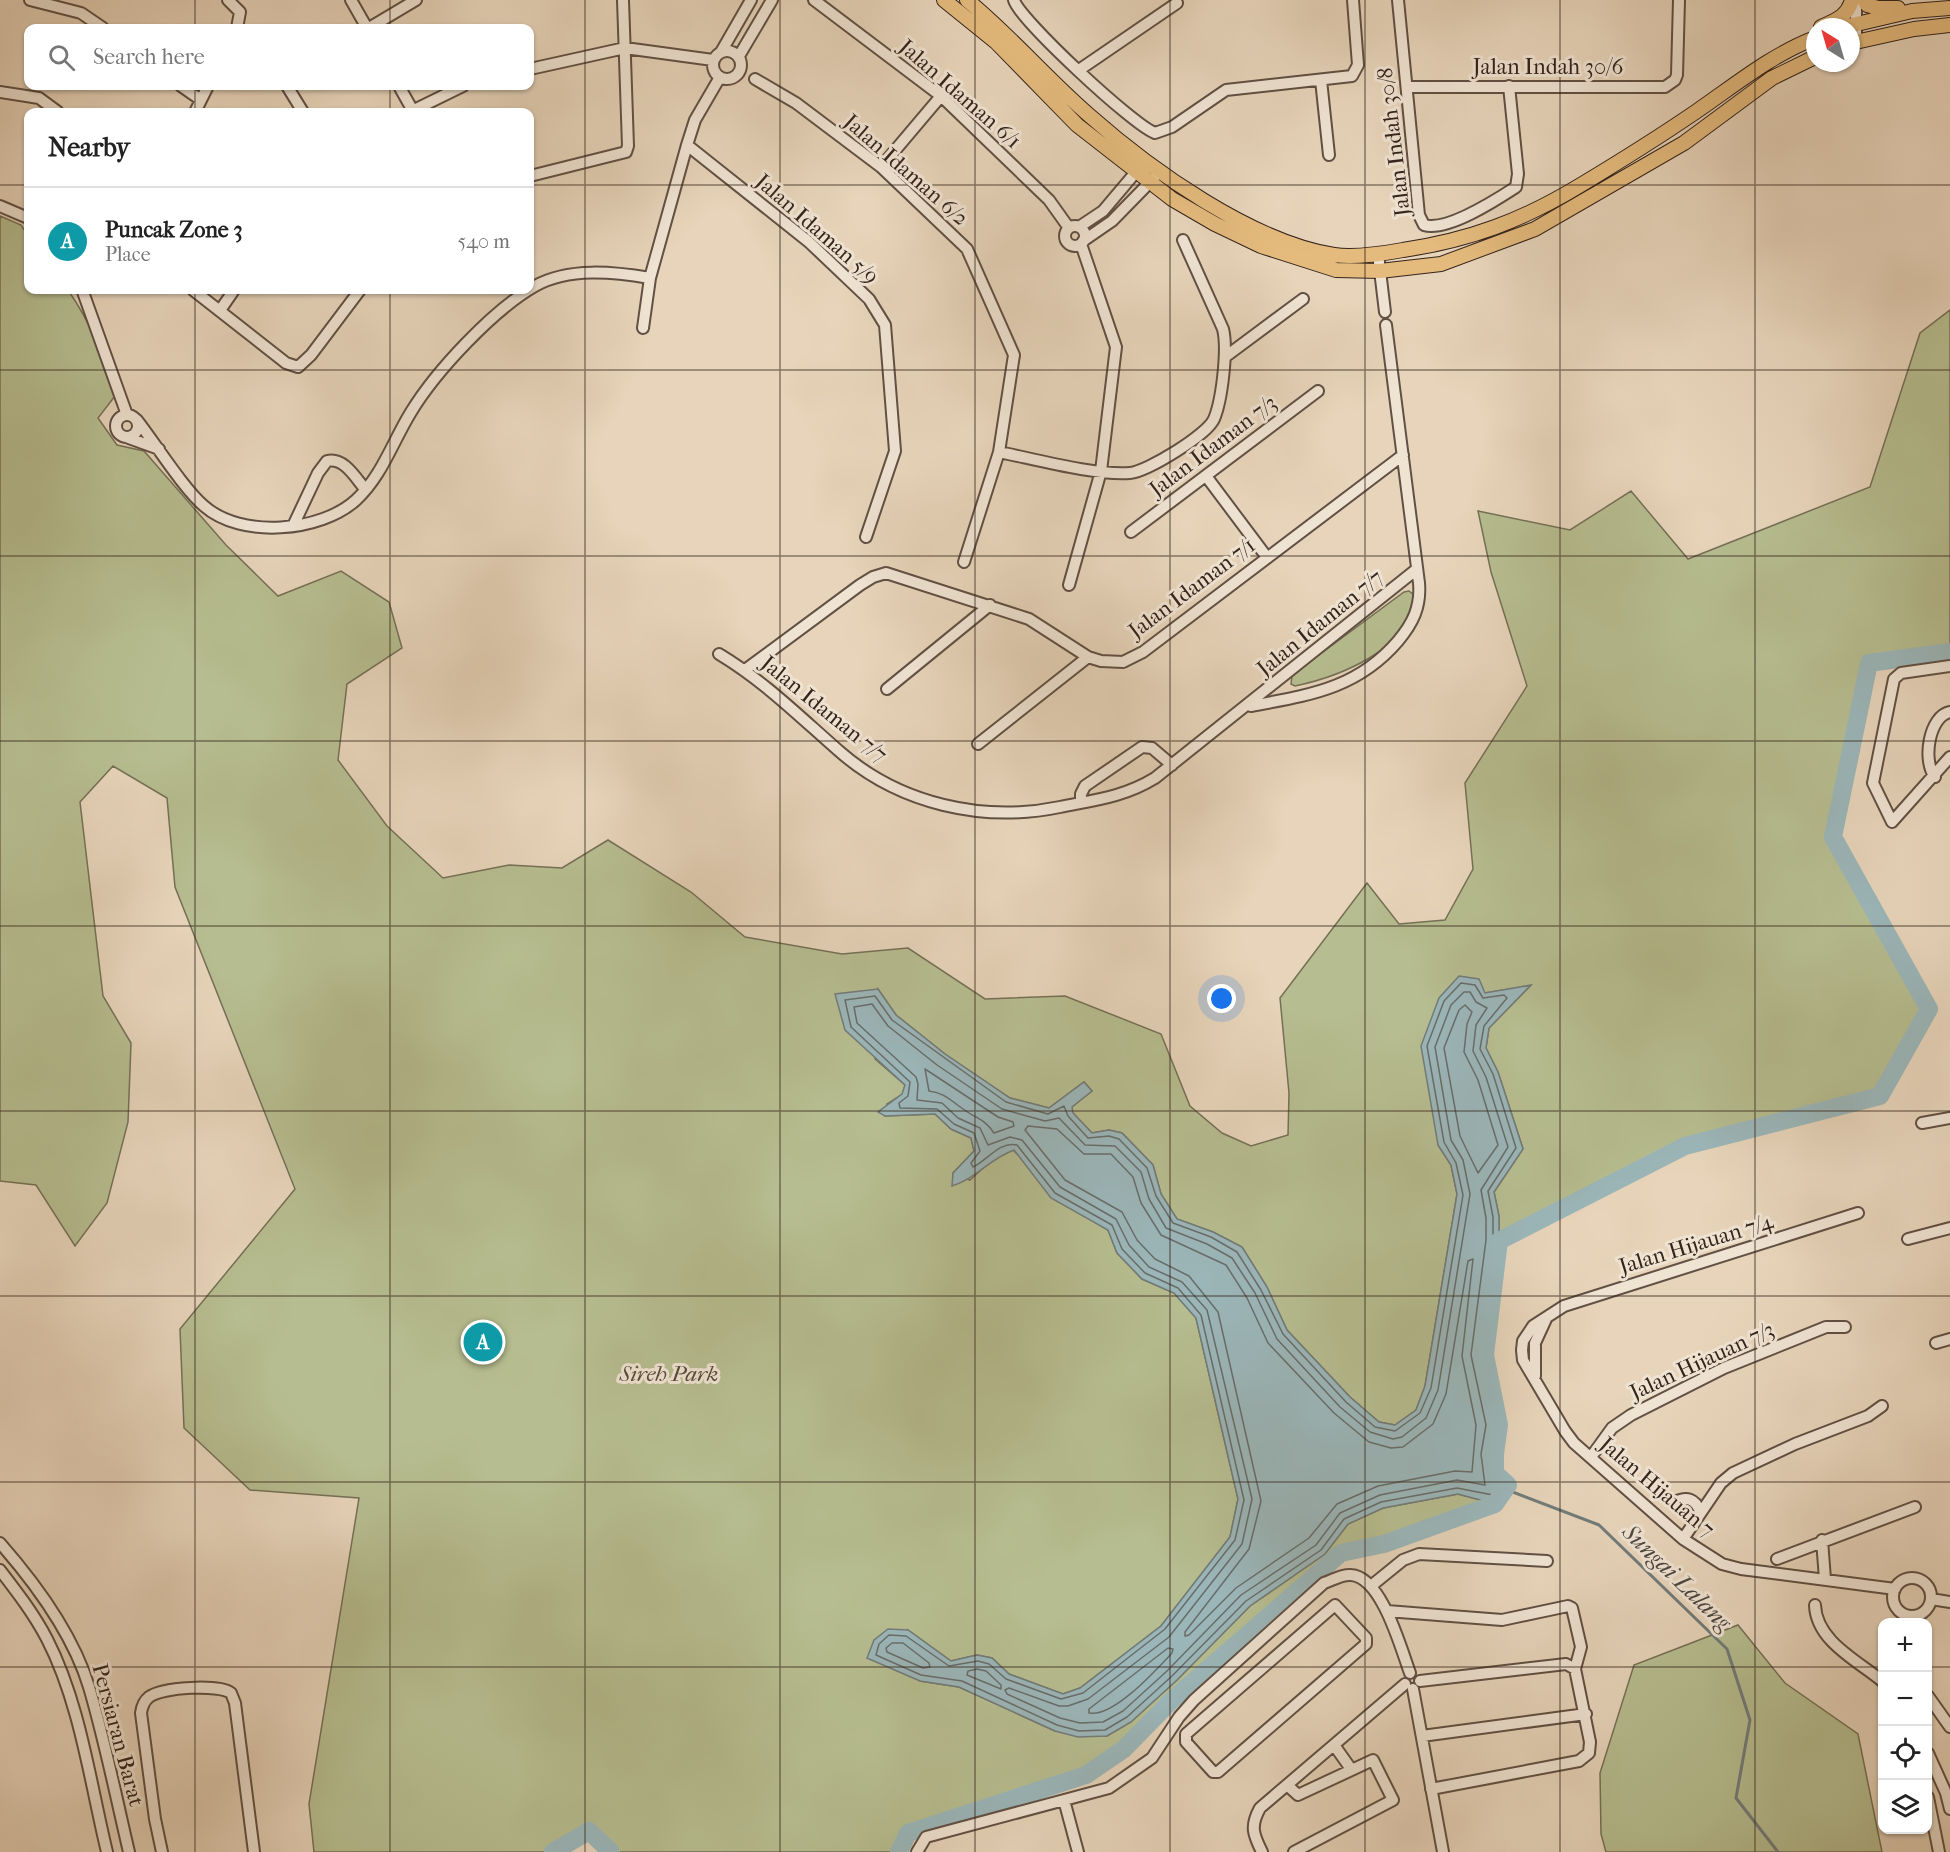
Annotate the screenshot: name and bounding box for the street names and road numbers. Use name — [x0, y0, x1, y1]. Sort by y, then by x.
street label: Jalan Idaman 6/1 — [892, 33, 1026, 154]
street label: Jalan Indah 30/6 — [1471, 54, 1623, 80]
street label: Jalan Indah 30/8 — [1372, 66, 1416, 220]
street label: Jalan Idaman 6/2 — [837, 107, 974, 231]
street label: Jalan Idaman 5/9 — [749, 167, 884, 290]
street label: Jalan Idaman 7/3 — [1143, 390, 1282, 504]
street label: Jalan Idaman 7/1 — [1122, 532, 1260, 645]
street label: Jalan Idaman 7/7 — [1250, 564, 1388, 683]
street label: Jalan Idaman 7/7 — [754, 649, 892, 768]
street label: Jalan Hijauan 7/4 — [1614, 1208, 1777, 1280]
street label: Jalan Hijauan 7/3 — [1624, 1316, 1778, 1407]
street label: Jalan Hijauan 7 — [1593, 1430, 1720, 1543]
street label: Persiaran Barat — [86, 1661, 150, 1809]

